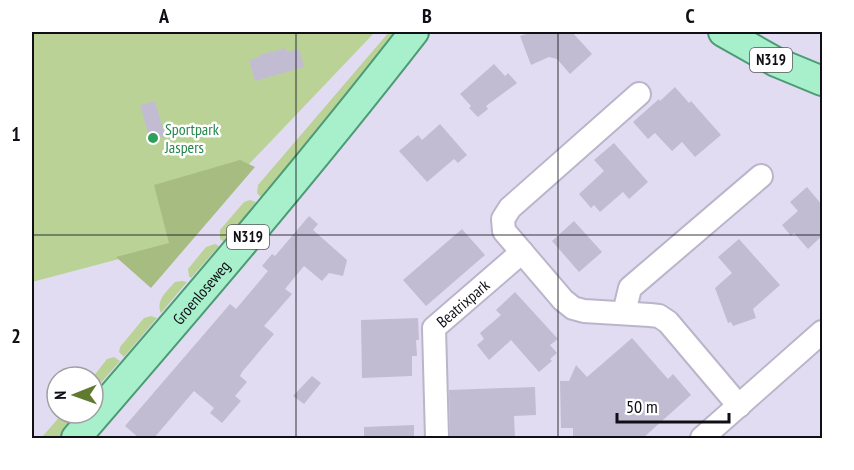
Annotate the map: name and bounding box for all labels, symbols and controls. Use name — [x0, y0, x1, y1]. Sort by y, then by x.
text: A — [158, 3, 170, 29]
text: B — [422, 3, 432, 29]
text: C — [685, 3, 695, 29]
road number: N319 — [750, 48, 792, 72]
place label: Sportpark Jaspers — [164, 119, 220, 157]
text: 1 — [11, 121, 21, 147]
marker: Sportpark Jaspers — [146, 131, 160, 145]
road number: N319 — [227, 225, 269, 249]
street label: Groenloseweg — [168, 256, 234, 329]
street label: Beatrixpark — [432, 274, 494, 331]
text: 2 — [11, 323, 21, 349]
north arrow — [45, 365, 105, 425]
scale bar — [617, 386, 730, 424]
text: N — [50, 391, 70, 400]
text: 50 m — [626, 395, 658, 418]

